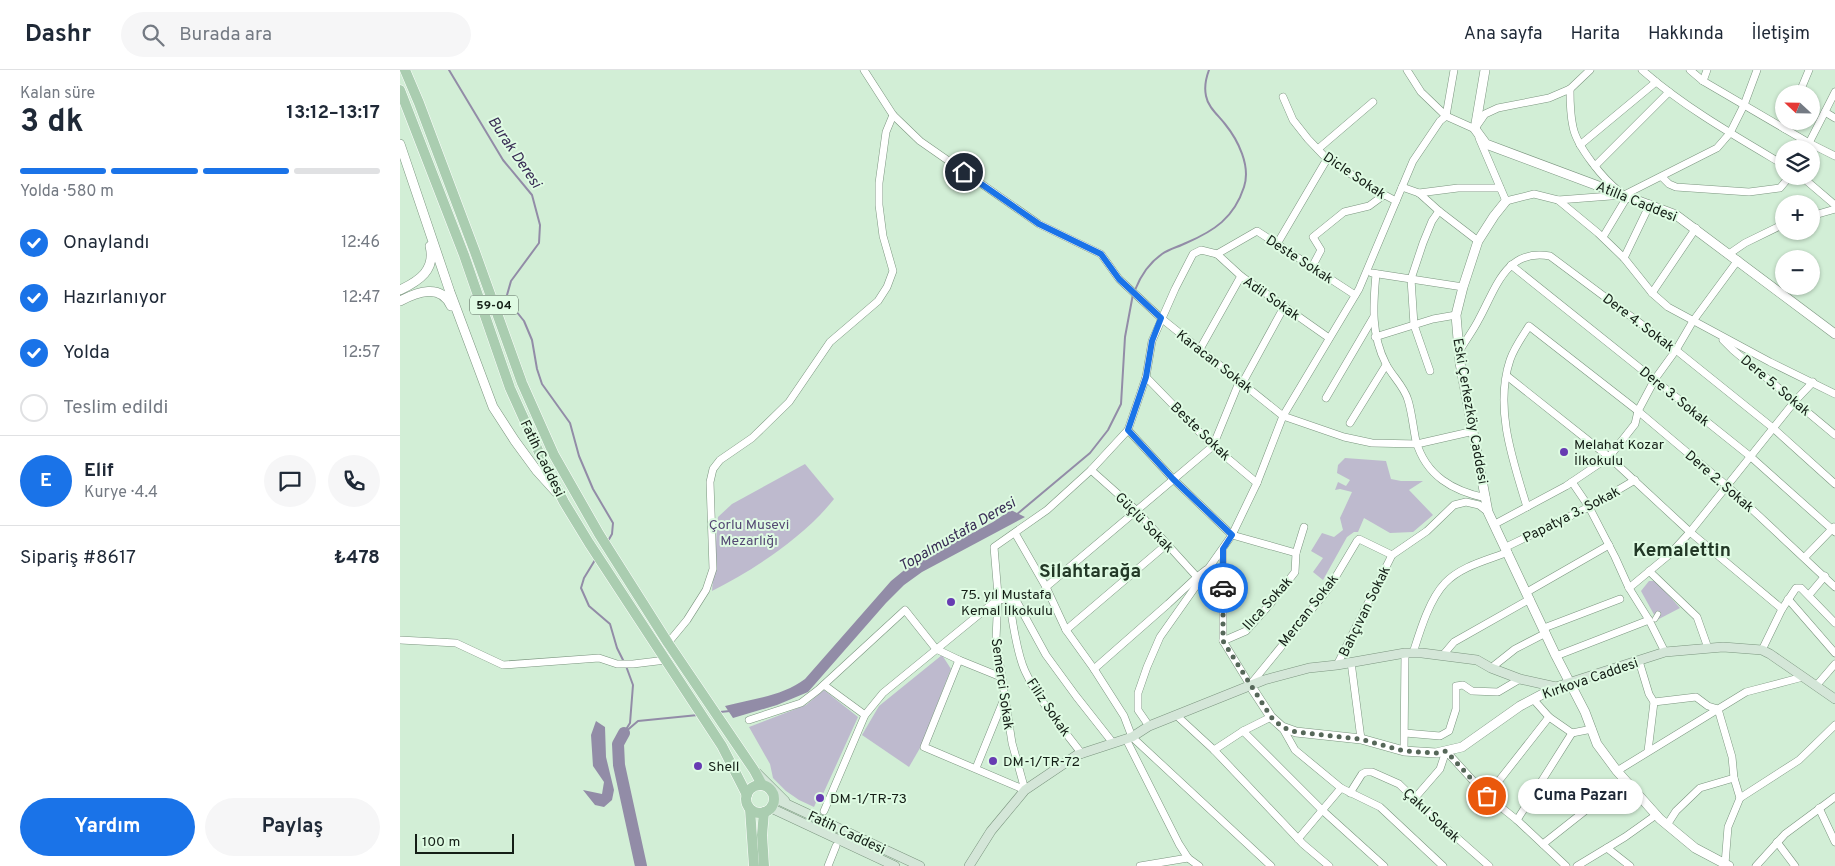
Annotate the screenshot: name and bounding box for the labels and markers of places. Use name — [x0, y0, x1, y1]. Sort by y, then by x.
pin — [943, 151, 985, 193]
place label: Melahat Kozar İlkokulu — [1574, 437, 1665, 470]
marker: Melahat Kozar İlkokulu — [1558, 446, 1570, 458]
place label: 75. yıl Mustafa Kemal İlkokulu — [961, 587, 1053, 620]
marker: 75. yıl Mustafa Kemal İlkokulu — [945, 596, 957, 608]
place label: DM-1/TR-72 — [1003, 754, 1080, 771]
marker: DM-1/TR-72 — [987, 755, 999, 767]
place label: Shell — [708, 759, 739, 776]
marker: Shell — [692, 760, 704, 772]
pin — [1466, 775, 1508, 817]
callout: Cuma Pazarı — [1517, 778, 1642, 814]
place label: DM-1/TR-73 — [830, 791, 907, 808]
marker: DM-1/TR-73 — [814, 792, 826, 804]

